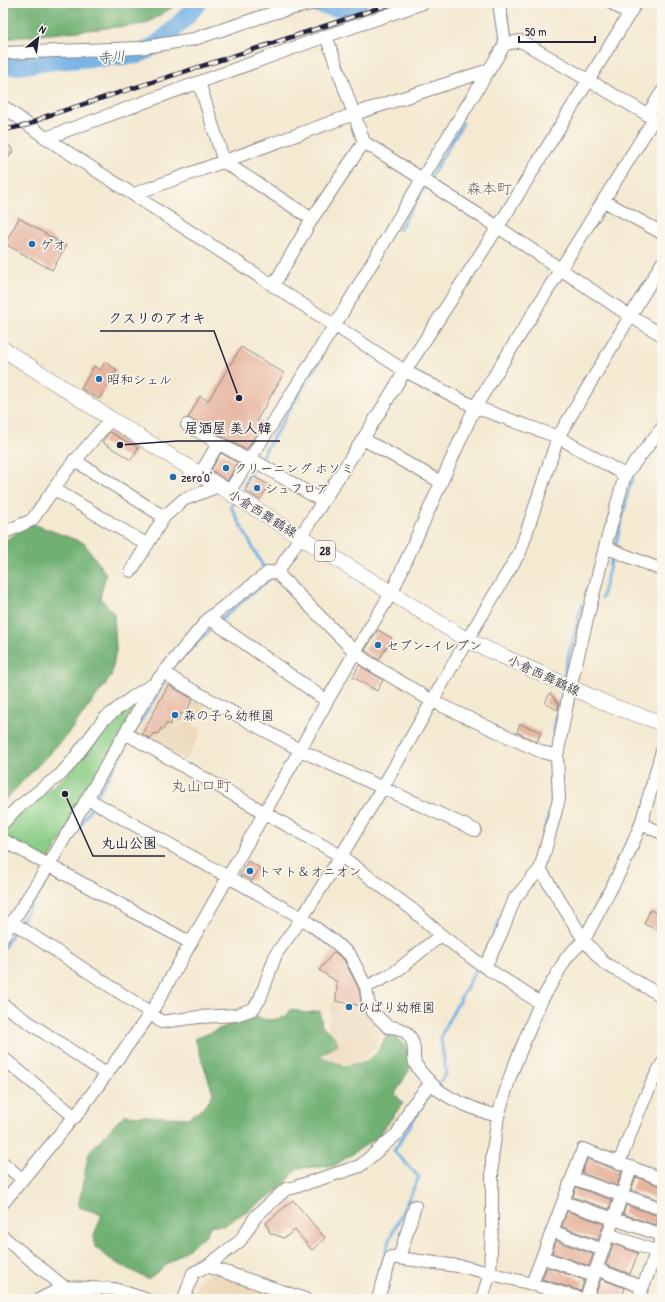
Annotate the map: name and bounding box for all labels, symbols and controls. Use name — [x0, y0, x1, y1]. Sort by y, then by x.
north arrow — [18, 18, 58, 58]
scale bar — [519, 18, 595, 44]
text: N — [37, 22, 49, 37]
text: 50 m — [525, 23, 546, 40]
water label: 寺川 — [96, 46, 126, 67]
district label: 森本町 — [466, 178, 512, 199]
place label: ゲオ — [40, 235, 66, 253]
marker: ゲオ — [27, 239, 37, 249]
callout: クスリのアオキ — [100, 305, 214, 331]
text: クスリのアオキ — [108, 308, 206, 327]
place label: 昭和シェル — [107, 370, 172, 388]
marker: 昭和シェル — [94, 374, 104, 384]
callout: 居酒屋 美人韓 — [177, 415, 280, 441]
text: 居酒屋 美人韓 — [184, 418, 272, 437]
place label: クリーニング ホソミ — [234, 459, 354, 477]
marker: クリーニング ホソミ — [221, 463, 231, 473]
place label: zero'0' — [181, 468, 212, 486]
marker: zero'0' — [168, 472, 178, 482]
place label: シュフロア — [265, 479, 329, 497]
marker: シュフロア — [252, 483, 262, 493]
street label: 小倉西舞鶴線 — [225, 485, 302, 542]
road number: 28 — [315, 541, 335, 561]
place label: セブン-イレブン — [386, 636, 482, 654]
marker: セブン-イレブン — [373, 640, 383, 650]
street label: 小倉西舞鶴線 — [505, 650, 584, 700]
place label: 森の子ら幼稚園 — [183, 706, 274, 724]
marker: 森の子ら幼稚園 — [170, 710, 180, 720]
district label: 丸山口町 — [171, 775, 232, 796]
callout: 丸山公園 — [93, 830, 165, 856]
text: 丸山公園 — [101, 833, 157, 852]
place label: トマト＆オニオン — [258, 862, 361, 880]
marker: トマト＆オニオン — [245, 866, 255, 876]
place label: ひばり幼稚園 — [357, 998, 435, 1016]
marker: ひばり幼稚園 — [344, 1002, 354, 1012]

